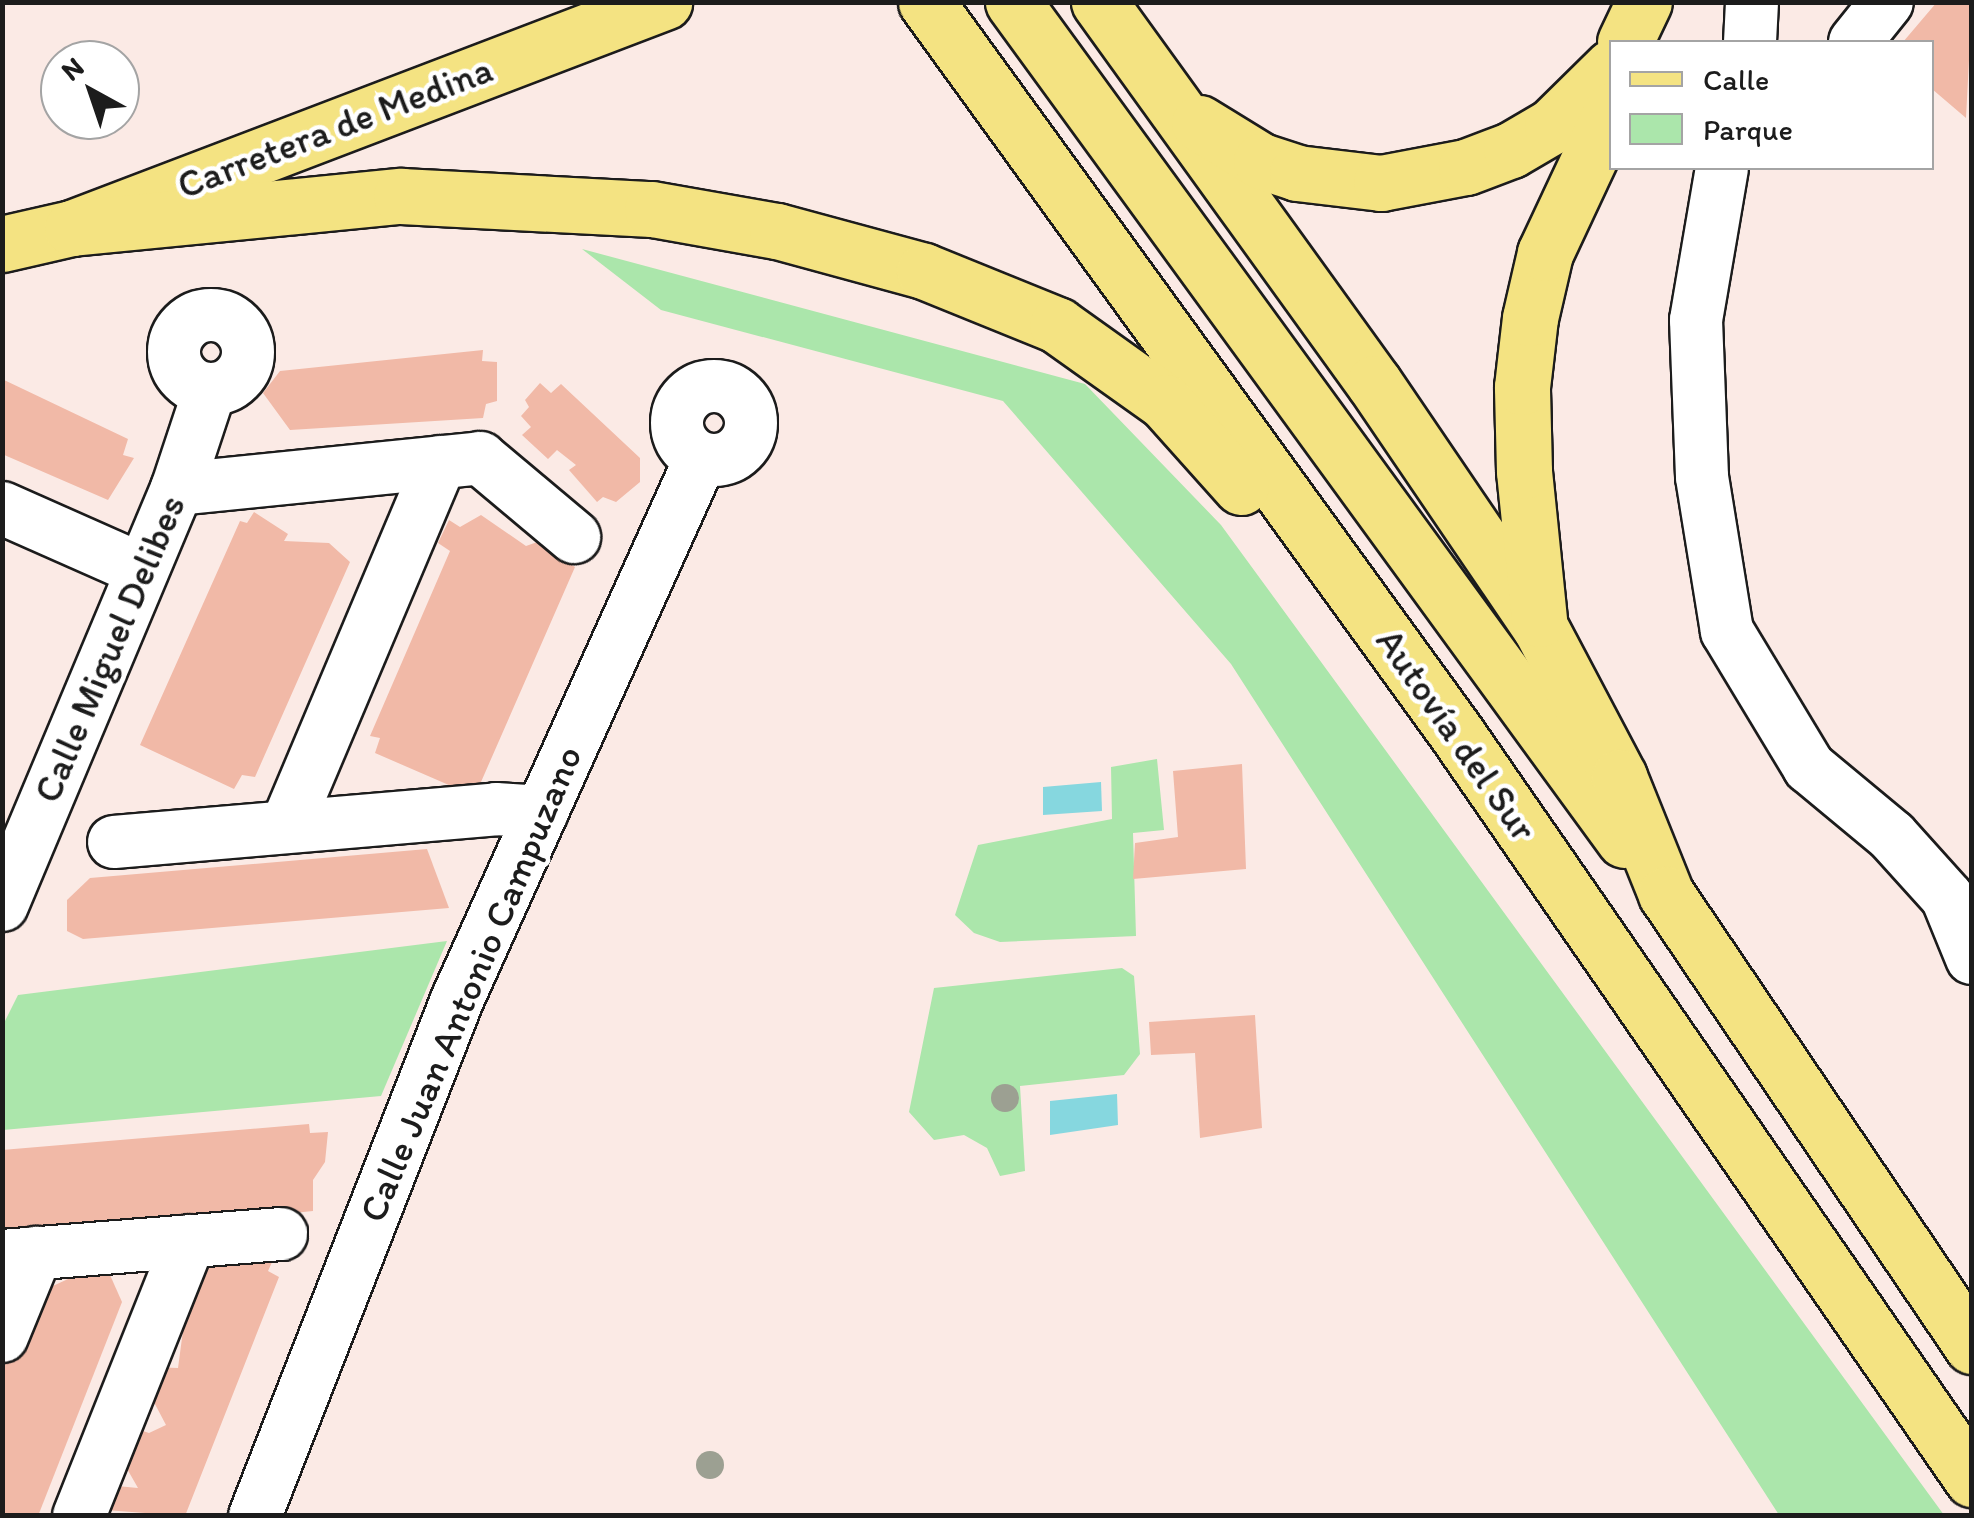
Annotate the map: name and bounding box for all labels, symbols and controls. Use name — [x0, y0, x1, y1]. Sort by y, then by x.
north arrow — [40, 40, 140, 140]
legend — [1609, 40, 1934, 170]
street label: Carretera de Medina — [171, 47, 499, 209]
text: N — [54, 49, 90, 88]
text: Calle — [1703, 61, 1769, 98]
text: Parque — [1703, 111, 1793, 148]
street label: Calle Miguel Delibes — [25, 489, 195, 809]
street label: Autovía del Sur — [1366, 620, 1546, 850]
street label: Calle Juan Antonio Campuzano — [350, 739, 592, 1229]

